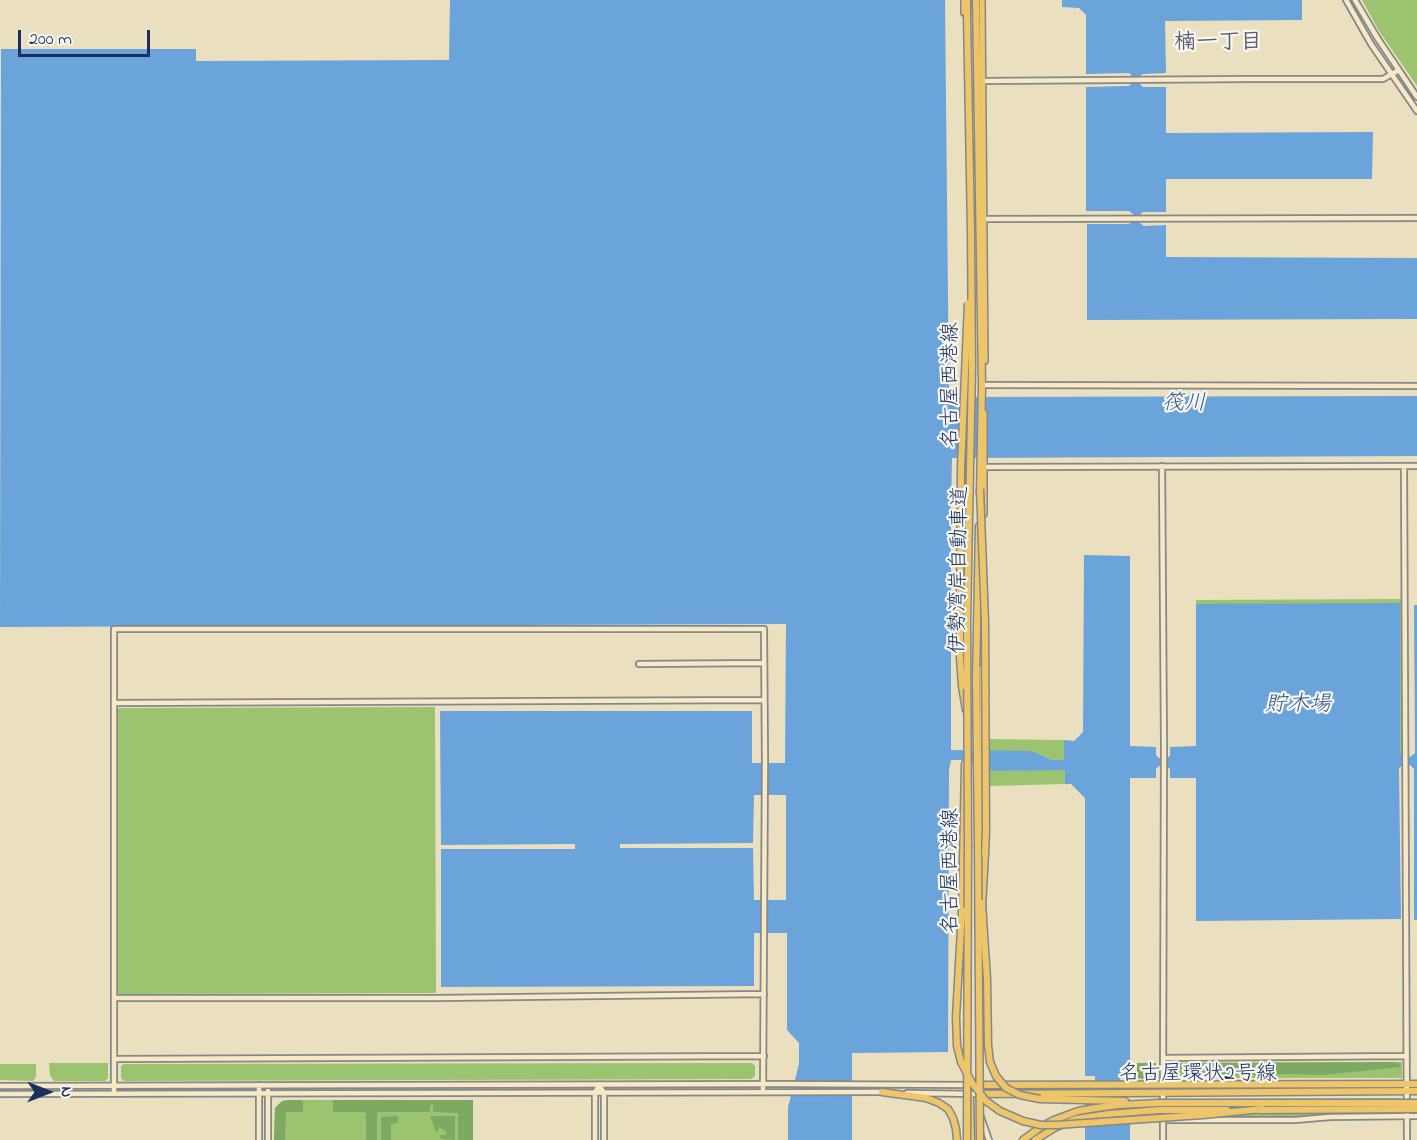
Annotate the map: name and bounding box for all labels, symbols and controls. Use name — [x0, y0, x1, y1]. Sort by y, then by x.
scale bar — [21, 18, 153, 56]
text: 200 m — [29, 27, 72, 53]
district label: 楠一丁目 — [1174, 31, 1262, 57]
street label: 名古屋西港線 — [940, 322, 966, 448]
water label: 筏川 — [1162, 392, 1206, 418]
street label: 伊勢湾岸自動車道 — [947, 486, 975, 654]
water label: 貯木場 — [1265, 693, 1331, 719]
street label: 名古屋西港線 — [940, 808, 966, 934]
north arrow — [18, 1062, 78, 1122]
street label: 名古屋環状2号線 — [1119, 1063, 1277, 1089]
text: N — [54, 1087, 78, 1097]

